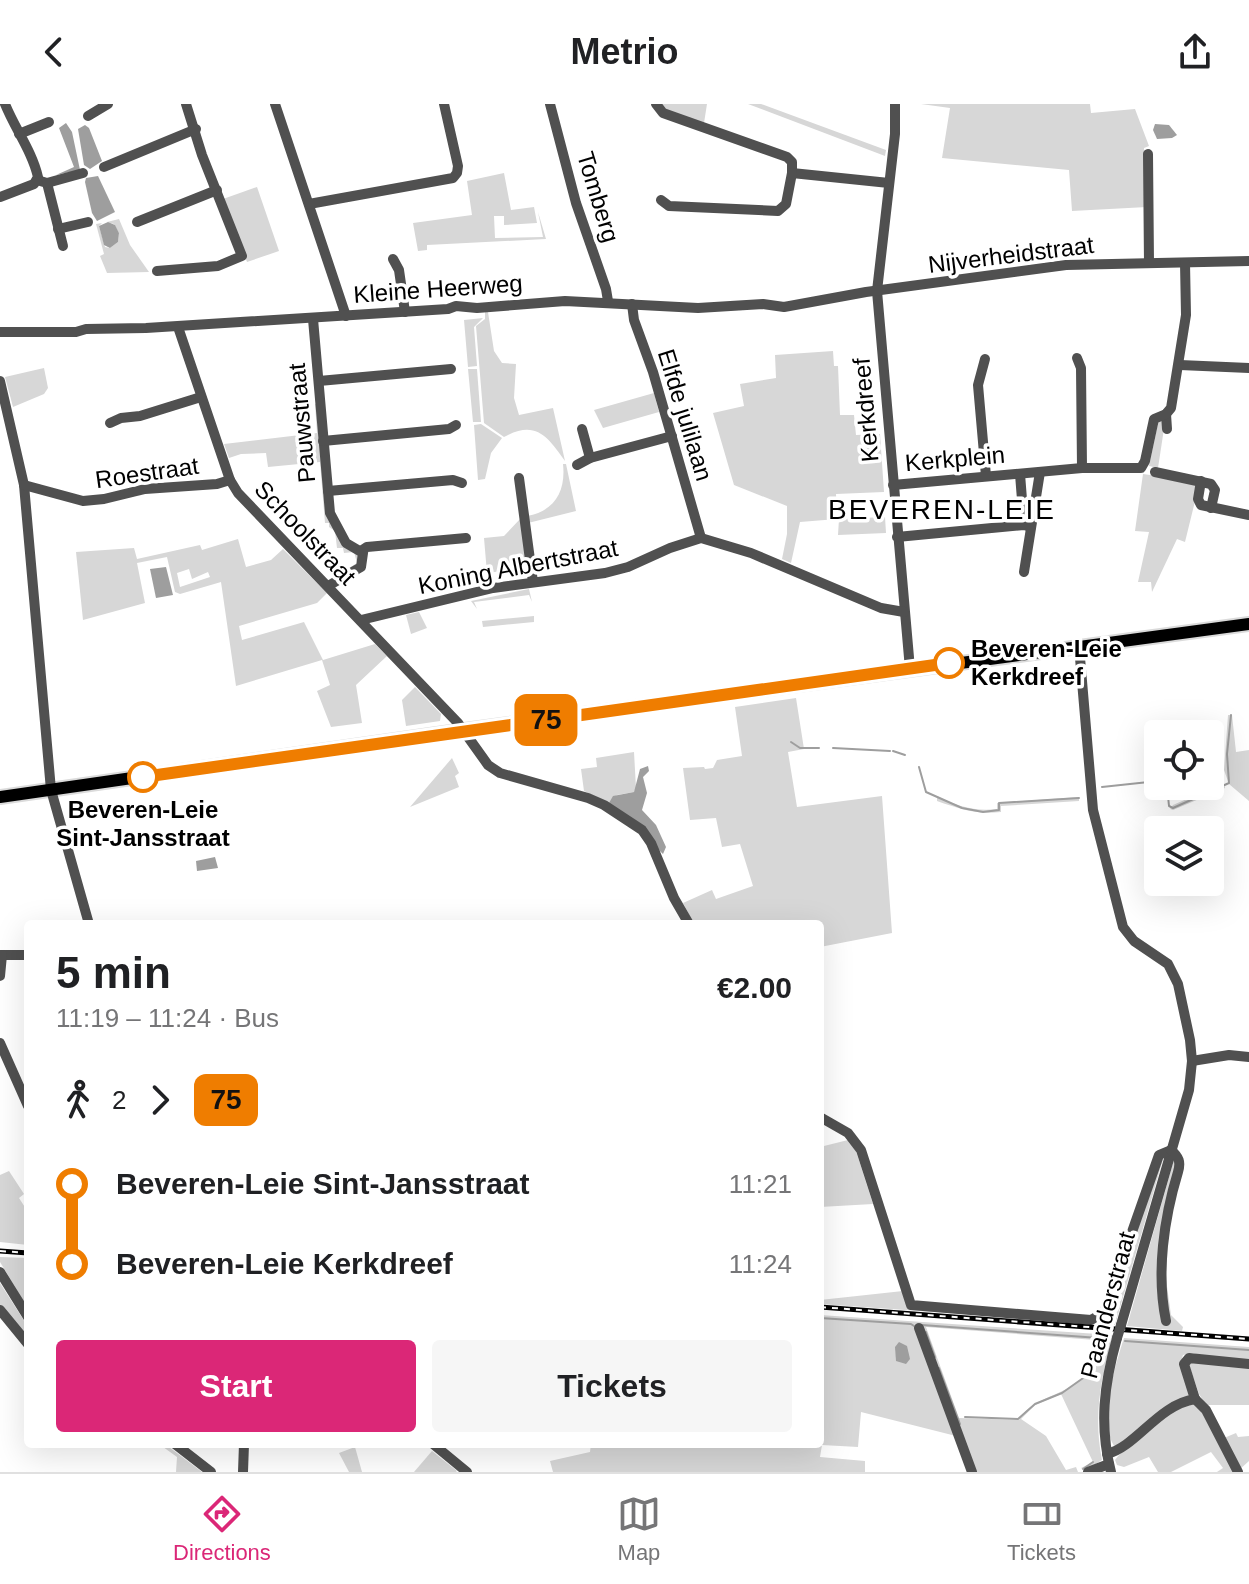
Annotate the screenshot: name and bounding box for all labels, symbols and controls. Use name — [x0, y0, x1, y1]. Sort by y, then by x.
icon: back — [32, 30, 76, 74]
icon: share — [1173, 30, 1217, 74]
text: Metrio — [571, 31, 679, 72]
street label: Tomberg — [572, 148, 625, 245]
street label: Nijverheidstraat — [927, 231, 1096, 278]
street label: Kleine Heerweg — [353, 269, 523, 308]
street label: Elfde julilaan — [653, 346, 718, 484]
street label: Kerkdreef — [847, 357, 883, 463]
street label: Pauwstraat — [283, 362, 320, 484]
street label: Kerkplein — [904, 441, 1006, 476]
street label: Roestraat — [94, 452, 201, 493]
street label: Schoolstraat — [249, 475, 362, 590]
district label: BEVEREN-LEIE — [828, 494, 1056, 525]
street label: Koning Albertstraat — [416, 534, 620, 599]
place label: Beveren-Leie Kerkdreef — [971, 635, 1122, 690]
marker: Beveren-Leie Kerkdreef — [934, 648, 964, 678]
line badge: 75 — [510, 694, 582, 746]
text: 75 — [530, 704, 562, 735]
map controls — [1144, 720, 1224, 896]
button: locate — [1144, 720, 1224, 800]
marker: Beveren-Leie Sint-Jansstraat — [128, 762, 158, 792]
place label: Beveren-Leie Sint-Jansstraat — [56, 796, 230, 851]
button: layers — [1144, 816, 1224, 896]
text: 5 min — [56, 948, 171, 997]
text: €2.00 — [717, 971, 792, 1004]
text: 11:19 – 11:24 · Bus — [56, 1003, 279, 1033]
icon: walk — [56, 1078, 100, 1122]
icon: forward — [138, 1078, 182, 1122]
text: 75 — [210, 1084, 242, 1115]
text: 2 — [112, 1085, 126, 1115]
text: Beveren-Leie Sint-Jansstraat — [116, 1167, 530, 1200]
text: 11:21 — [729, 1169, 792, 1199]
street label: Paanderstraat — [1075, 1228, 1140, 1381]
text: Beveren-Leie Kerkdreef — [116, 1247, 453, 1280]
text: 11:24 — [729, 1249, 792, 1279]
button: Start — [56, 1340, 416, 1432]
button: Tickets — [432, 1340, 792, 1432]
tab: Directions — [173, 1492, 271, 1566]
tab: Map — [617, 1492, 661, 1566]
tab: Tickets — [1007, 1492, 1076, 1566]

